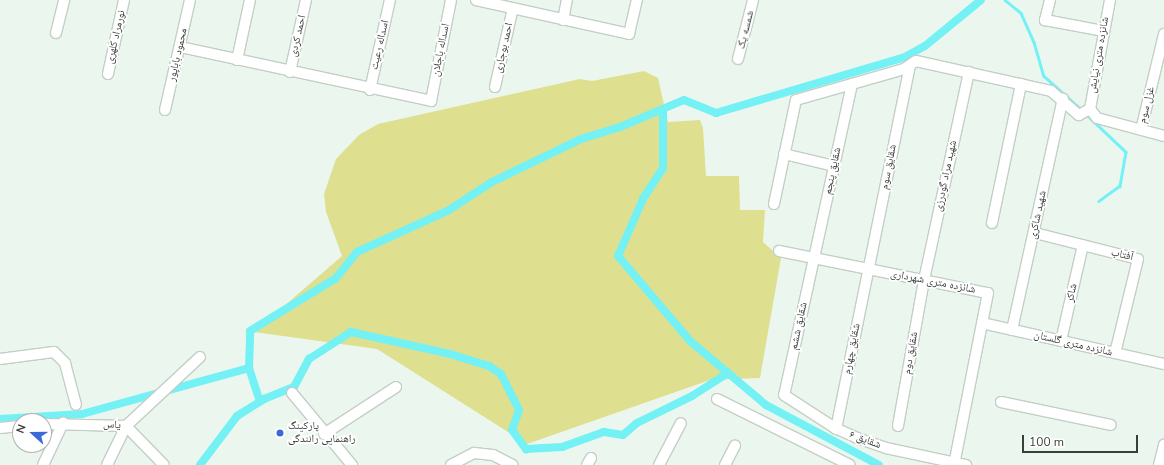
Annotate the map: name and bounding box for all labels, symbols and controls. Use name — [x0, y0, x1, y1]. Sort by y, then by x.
street label: نورمراد کلهری — [103, 9, 129, 65]
street label: شمسه یک — [735, 9, 757, 51]
street label: احمد کردی — [287, 14, 309, 58]
street label: شانزده متری نیایش — [1086, 16, 1112, 94]
street label: اسداله رعیت — [368, 19, 392, 71]
street label: اسداله باجلان — [429, 22, 453, 78]
street label: احمد بوجاری — [492, 22, 516, 74]
street label: محمود باباپور — [165, 27, 191, 83]
street label: غزل سوم — [1136, 85, 1158, 125]
street label: شهید مراد گودرزی — [932, 139, 960, 213]
street label: شقایق سوم — [878, 143, 900, 191]
street label: شقایق پنجم — [822, 146, 844, 196]
street label: شهید شاکری — [1026, 190, 1050, 240]
street label: آفتاب — [1110, 246, 1134, 264]
street label: شانزده متری شهرداری — [889, 267, 977, 297]
street label: شاکر — [1063, 282, 1081, 304]
street label: شقایق ششم — [788, 301, 810, 351]
street label: شقایق چهارم — [841, 322, 863, 376]
street label: شانزده متری گلستان — [1032, 329, 1114, 359]
street label: شقایق دوم — [901, 331, 921, 375]
north arrow — [12, 413, 52, 453]
street label: یاس — [103, 418, 121, 432]
place label: پارکینگ راهنمایی رانندگی — [288, 420, 356, 446]
text: N — [13, 422, 30, 435]
scale bar — [1024, 427, 1140, 453]
marker: پارکینگ راهنمایی رانندگی — [275, 428, 285, 438]
street label: شقایق ۶ — [847, 428, 883, 452]
text: 100 m — [1029, 434, 1064, 450]

